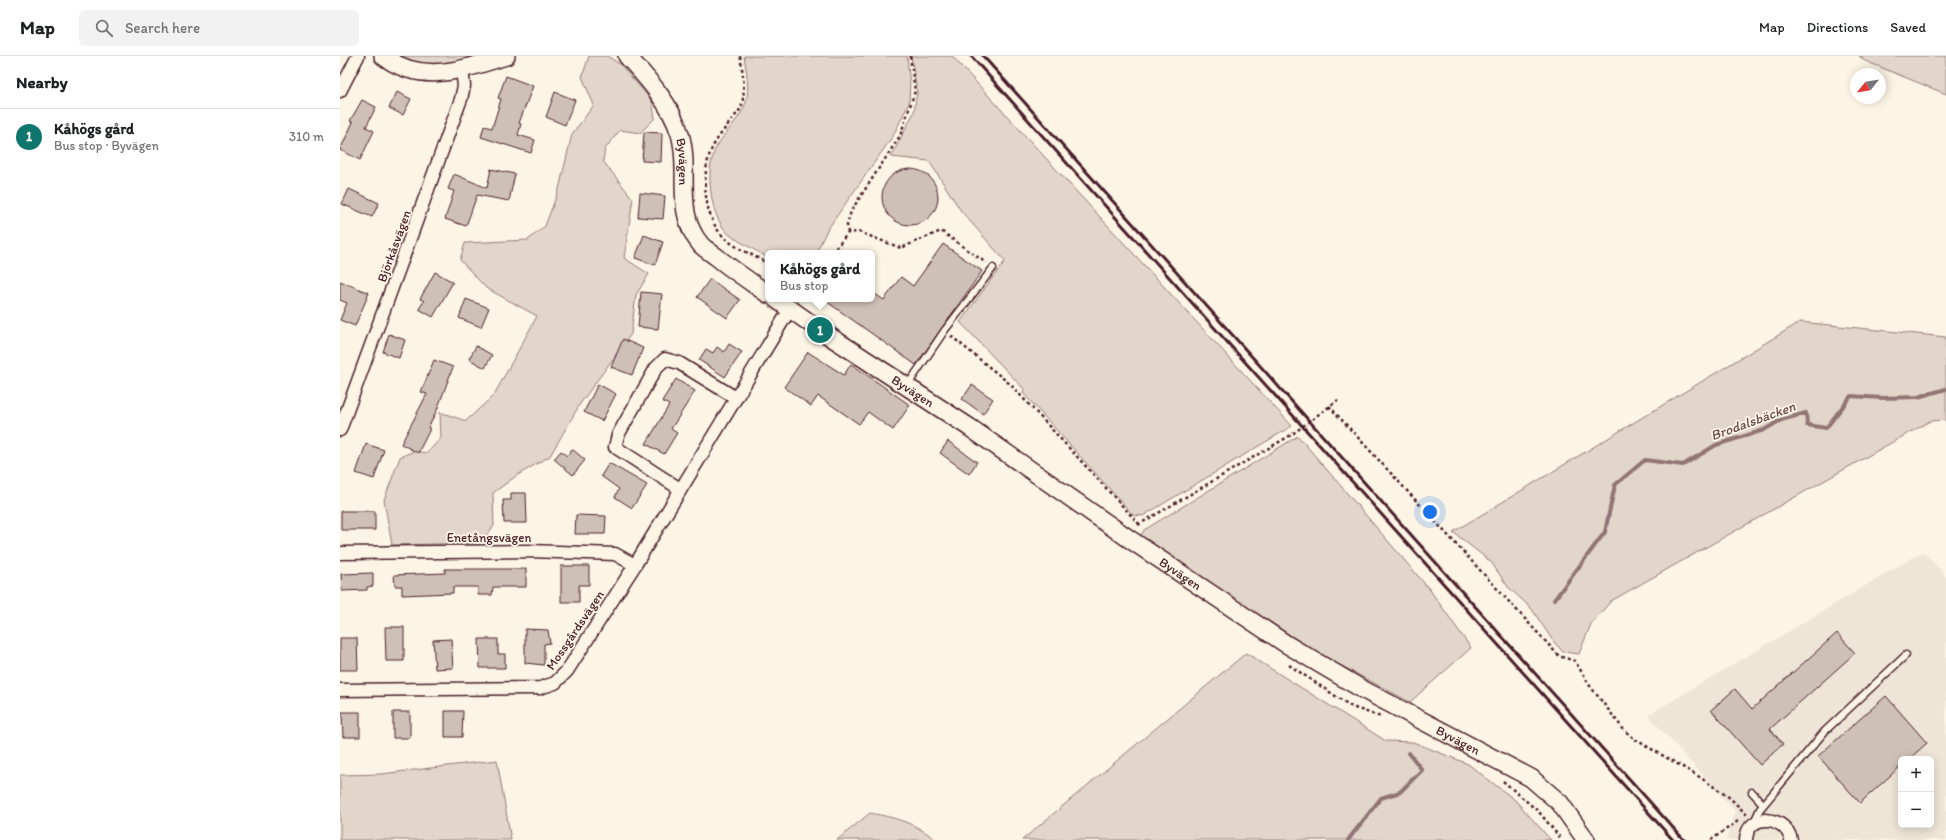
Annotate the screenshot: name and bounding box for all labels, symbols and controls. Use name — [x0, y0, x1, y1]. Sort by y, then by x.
search box — [79, 10, 359, 46]
text: Map — [20, 16, 55, 39]
icon: search — [93, 17, 115, 39]
text: Search here — [125, 19, 200, 37]
text: Map — [1759, 19, 1785, 36]
text: Directions — [1807, 19, 1868, 36]
text: Saved — [1890, 19, 1926, 36]
north arrow — [1850, 68, 1886, 104]
text: Nearby — [16, 72, 68, 92]
text: Kåhögs gård — [54, 120, 134, 138]
text: 1 — [26, 129, 32, 144]
text: 310 m — [289, 129, 324, 144]
street label: Byvägen — [674, 137, 692, 186]
text: Bus stop · Byvägen — [54, 138, 159, 153]
street label: Björkåsvägen — [374, 207, 414, 284]
popup — [765, 250, 875, 302]
text: Kåhögs gård — [780, 260, 860, 278]
text: Bus stop — [780, 278, 828, 293]
pin: 1 — [807, 315, 833, 345]
street label: Byvägen — [889, 371, 938, 410]
water label: Brodalsbäcken — [1708, 398, 1798, 444]
your location — [1420, 502, 1440, 522]
street label: Enetångsvägen — [447, 530, 531, 545]
street label: Byvägen — [1157, 554, 1205, 593]
street label: Mossgårdsvägen — [543, 587, 608, 673]
street label: Byvägen — [1434, 722, 1483, 758]
map controls — [1898, 756, 1934, 828]
button: + — [1898, 756, 1934, 792]
button: − — [1898, 792, 1934, 828]

